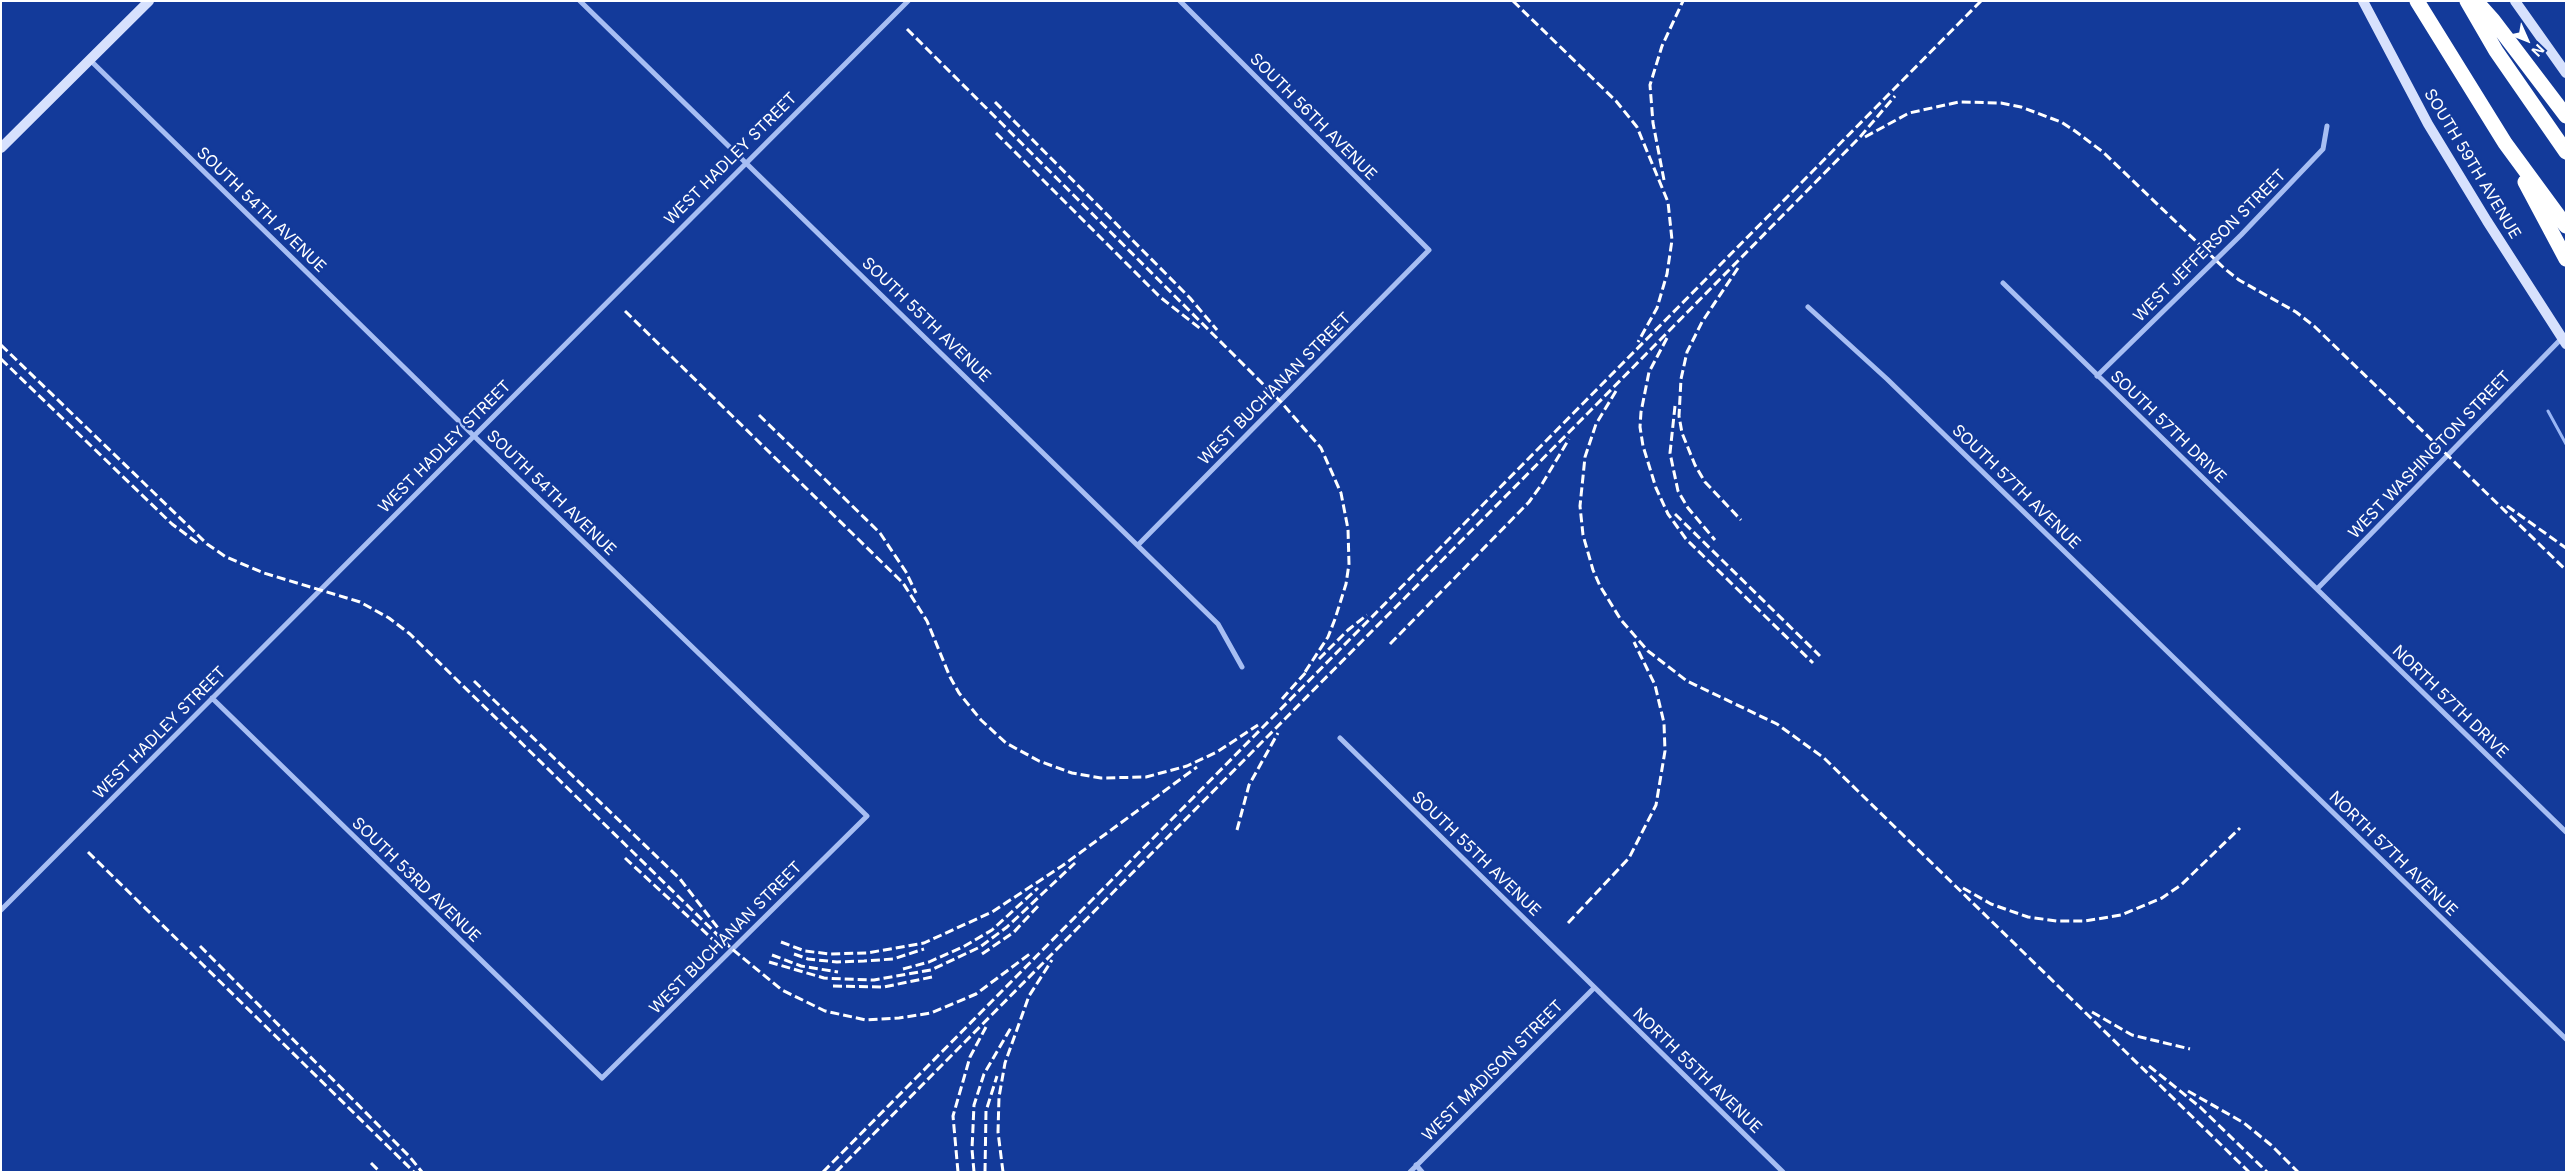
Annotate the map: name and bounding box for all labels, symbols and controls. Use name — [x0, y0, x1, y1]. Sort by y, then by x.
north arrow — [2502, 15, 2552, 65]
text: N — [2528, 41, 2548, 61]
street label: SOUTH 56TH AVENUE — [1246, 50, 1380, 184]
street label: SOUTH 59TH AVENUE — [2420, 85, 2524, 243]
street label: WEST HADLEY STREET — [661, 89, 801, 229]
street label: SOUTH 54TH AVENUE — [192, 143, 330, 277]
street label: WEST JEFFERSON STREET — [2130, 166, 2290, 326]
street label: SOUTH 55TH AVENUE — [858, 254, 994, 386]
street label: WEST BUCHANAN STREET — [1195, 309, 1355, 469]
street label: SOUTH 57TH DRIVE — [2106, 367, 2230, 487]
street label: WEST WASHINGTON STREET — [2345, 367, 2515, 543]
street label: WEST HADLEY STREET — [375, 377, 515, 517]
street label: SOUTH 57TH AVENUE — [1948, 421, 2084, 553]
street label: SOUTH 54TH AVENUE — [482, 426, 620, 560]
street label: NORTH 57TH DRIVE — [2388, 642, 2512, 762]
street label: WEST HADLEY STREET — [90, 663, 230, 803]
street label: SOUTH 55TH AVENUE — [1408, 788, 1544, 920]
street label: NORTH 57TH AVENUE — [2325, 788, 2461, 920]
street label: SOUTH 53RD AVENUE — [348, 814, 484, 946]
street label: WEST BUCHANAN STREET — [646, 858, 806, 1018]
street label: WEST MADISON STREET — [1419, 997, 1567, 1145]
street label: NORTH 55TH AVENUE — [1629, 1004, 1765, 1138]

